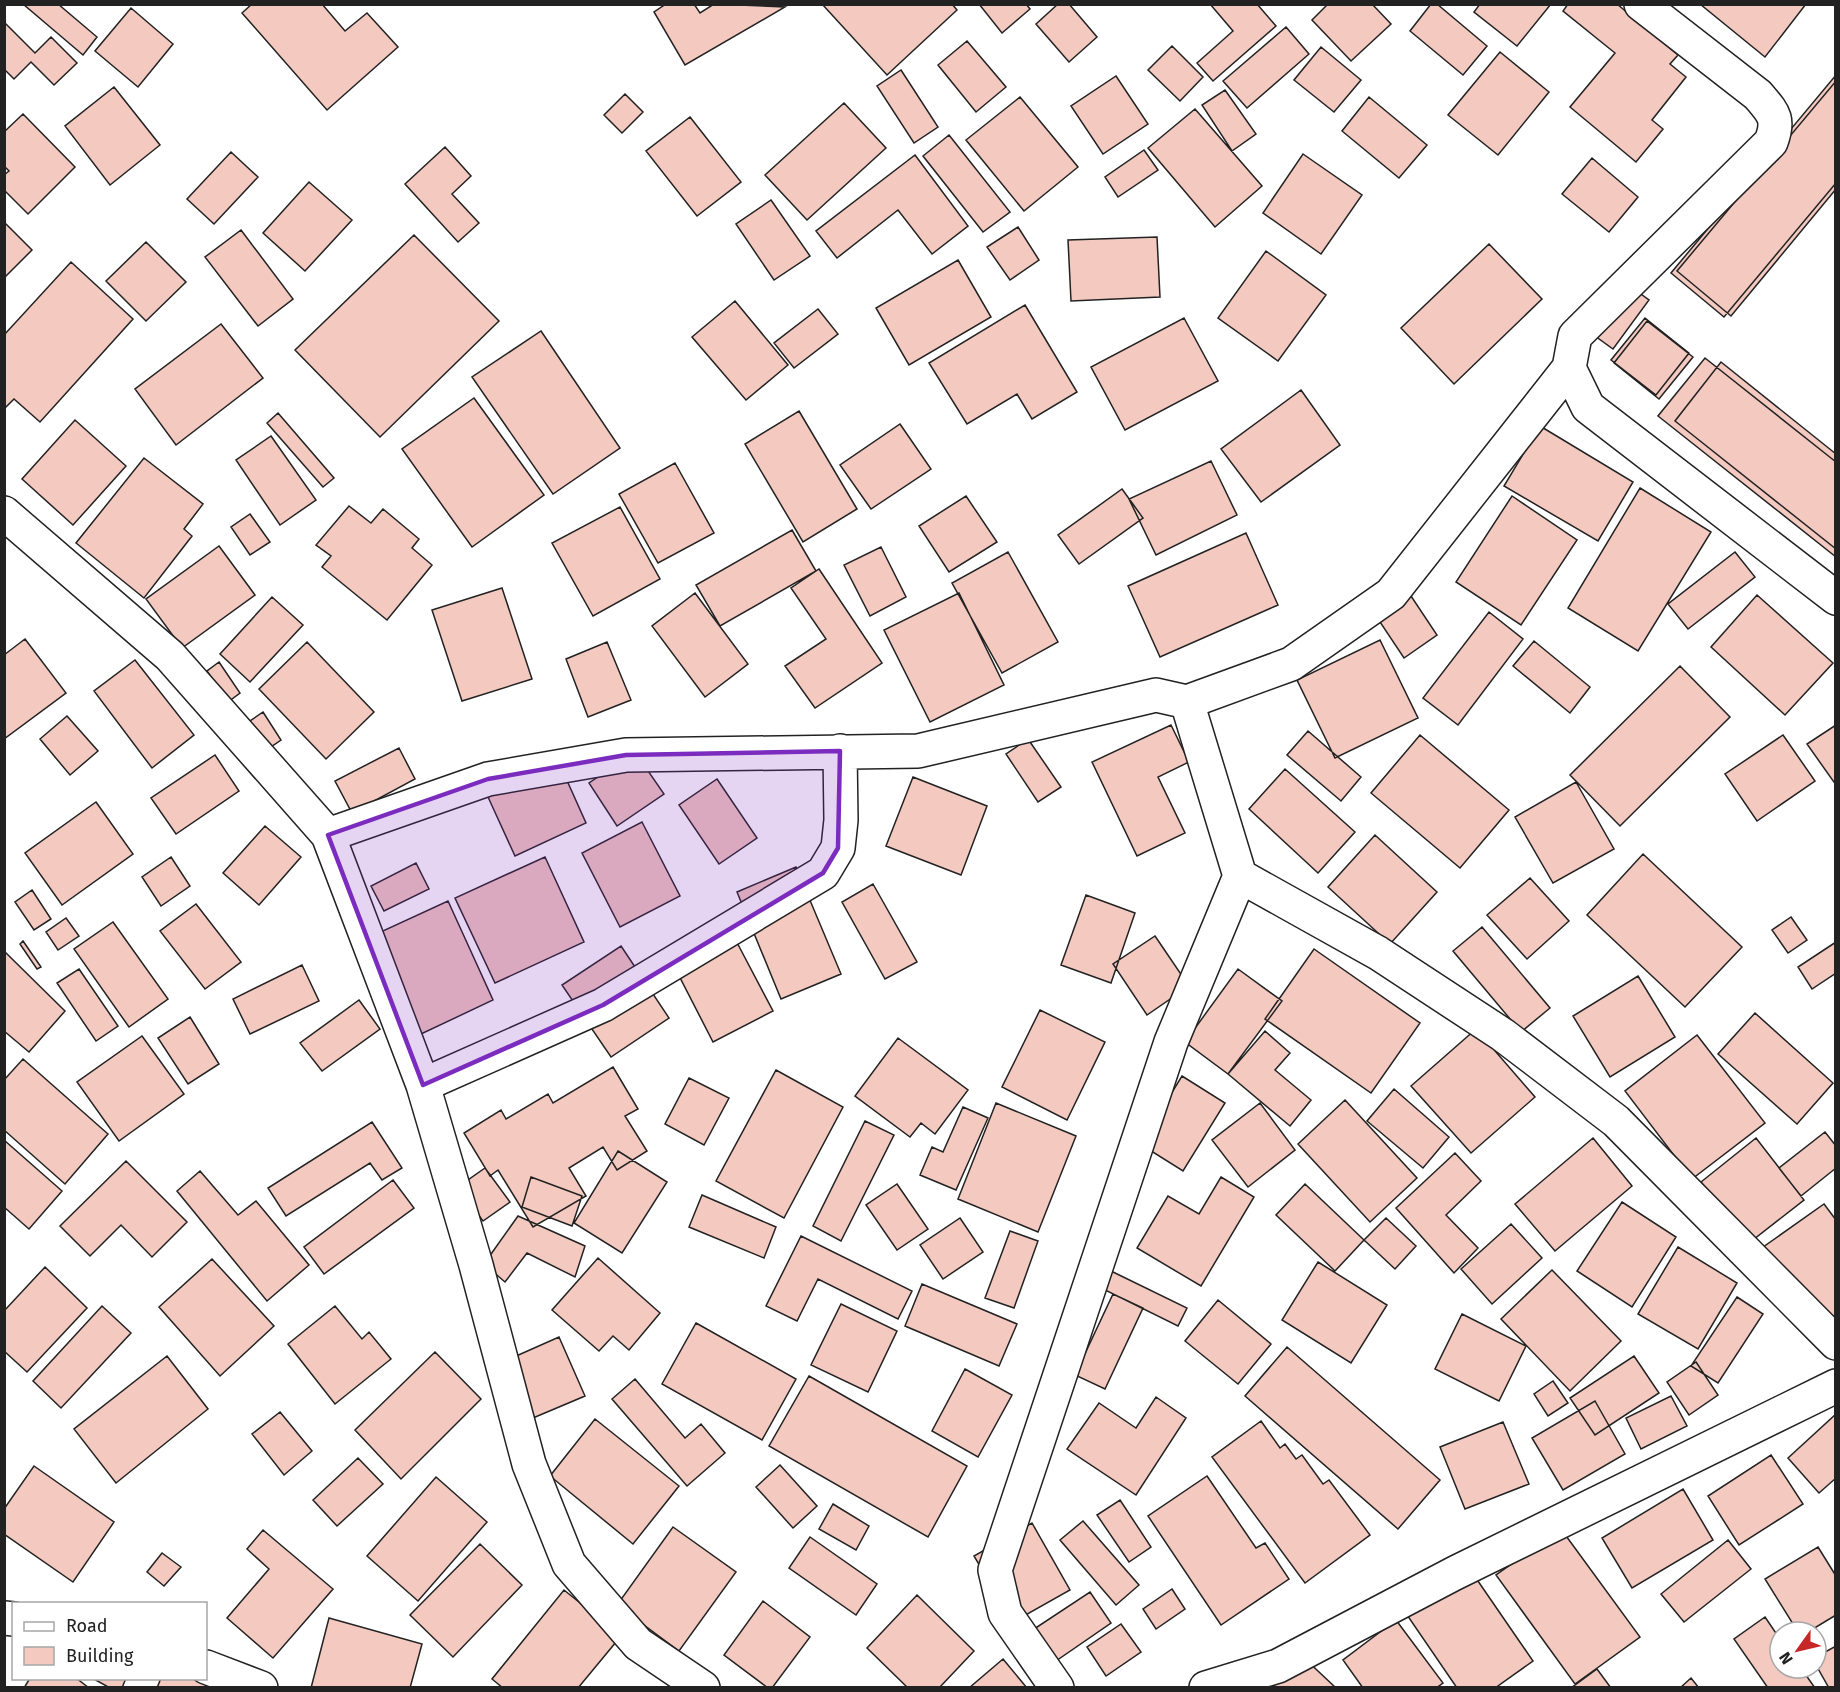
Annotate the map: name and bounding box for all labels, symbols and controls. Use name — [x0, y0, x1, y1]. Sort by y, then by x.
legend — [12, 1602, 207, 1680]
text: Road — [66, 1615, 108, 1637]
north arrow — [1768, 1620, 1828, 1680]
text: Building — [66, 1645, 134, 1667]
text: N — [1775, 1648, 1797, 1668]

